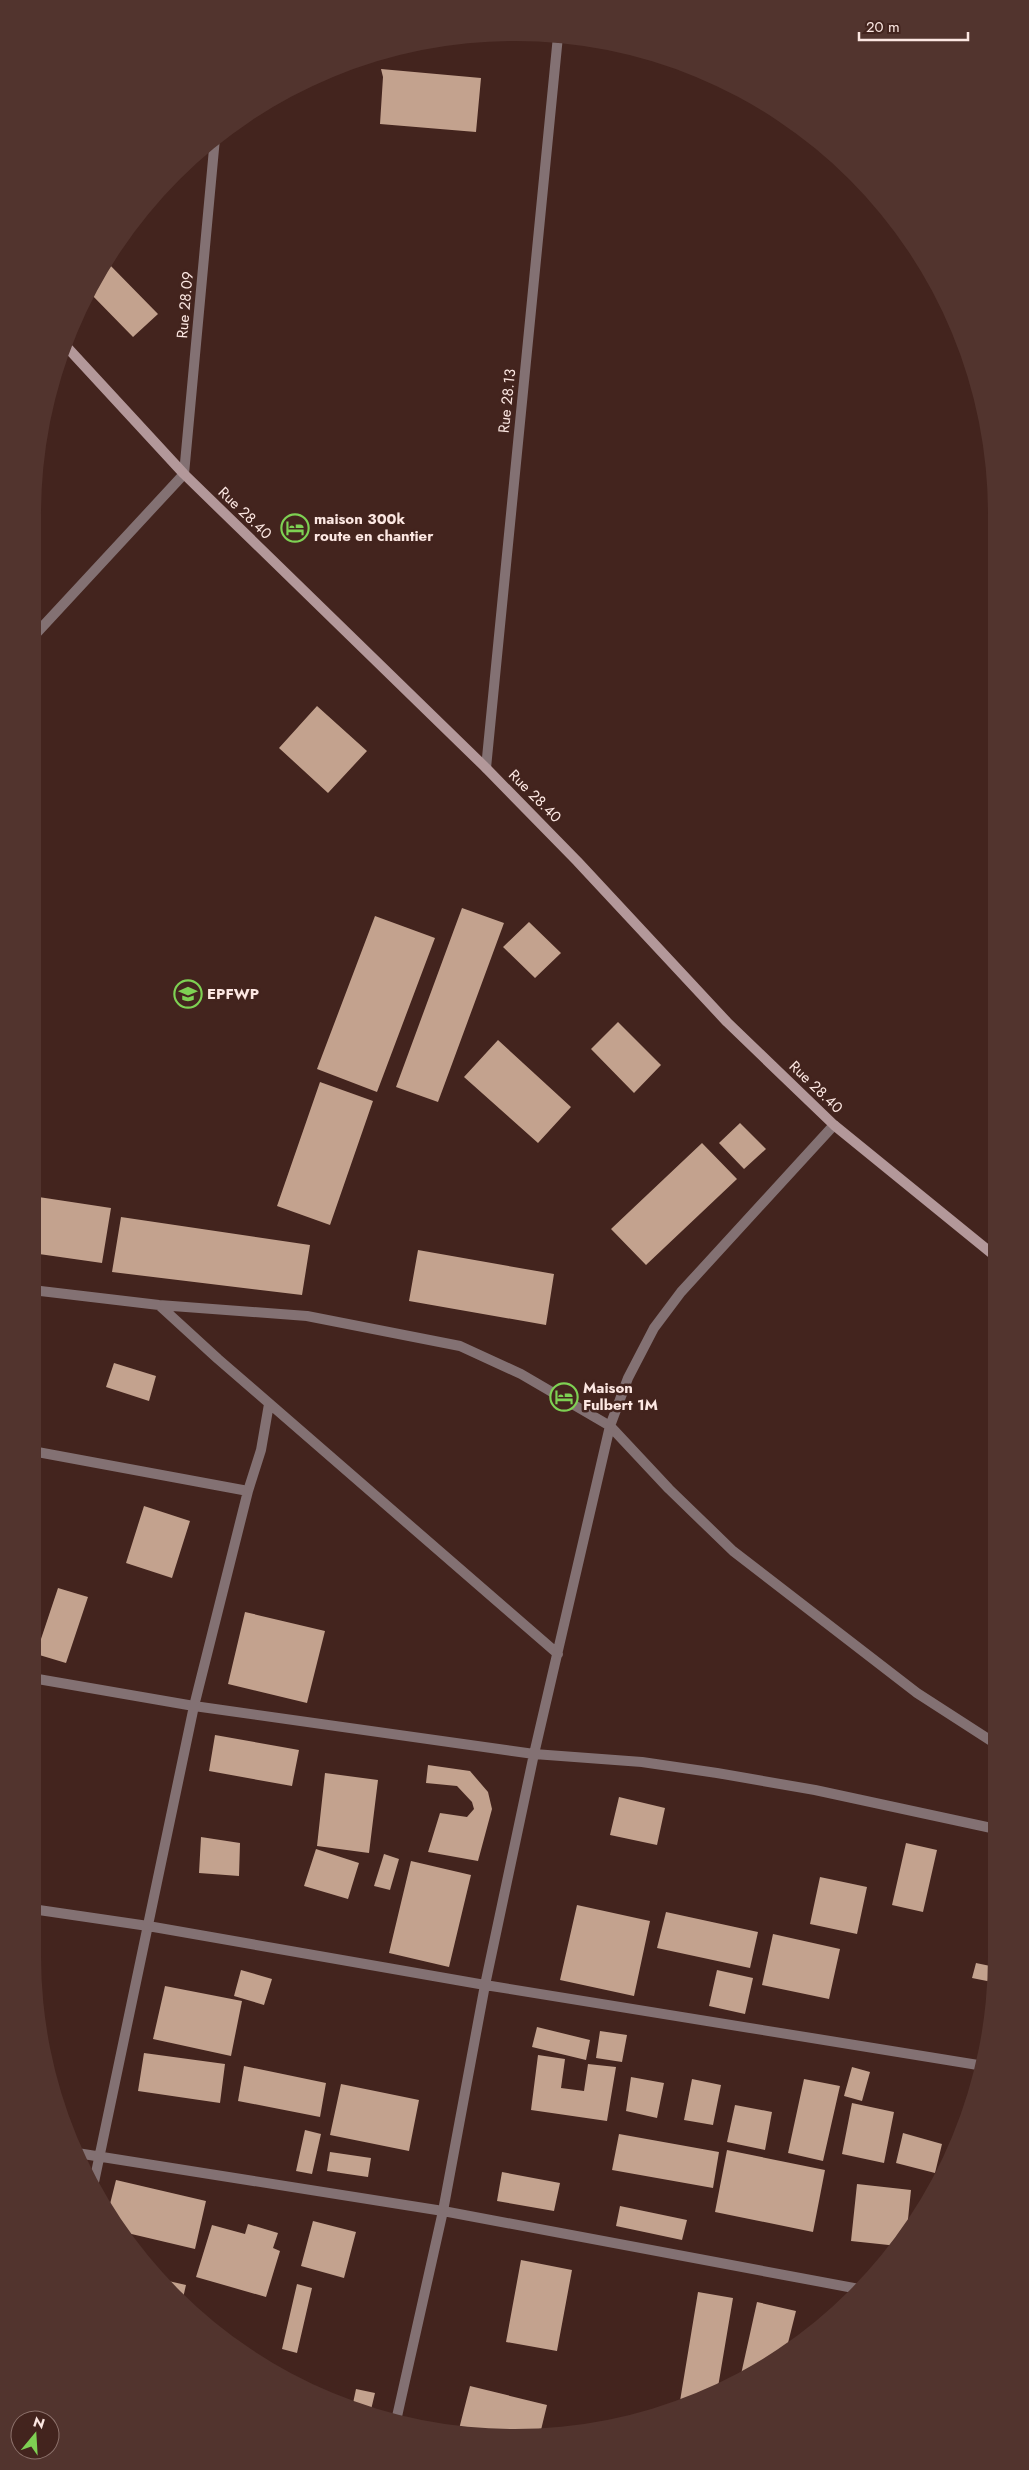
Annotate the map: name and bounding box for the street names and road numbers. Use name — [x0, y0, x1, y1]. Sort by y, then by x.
street label: Rue 28.09 — [171, 271, 199, 339]
street label: Rue 28.13 — [493, 368, 521, 434]
street label: Rue 28.40 — [213, 482, 277, 544]
street label: Rue 28.40 — [503, 764, 567, 828]
street label: Rue 28.40 — [784, 1056, 848, 1118]

